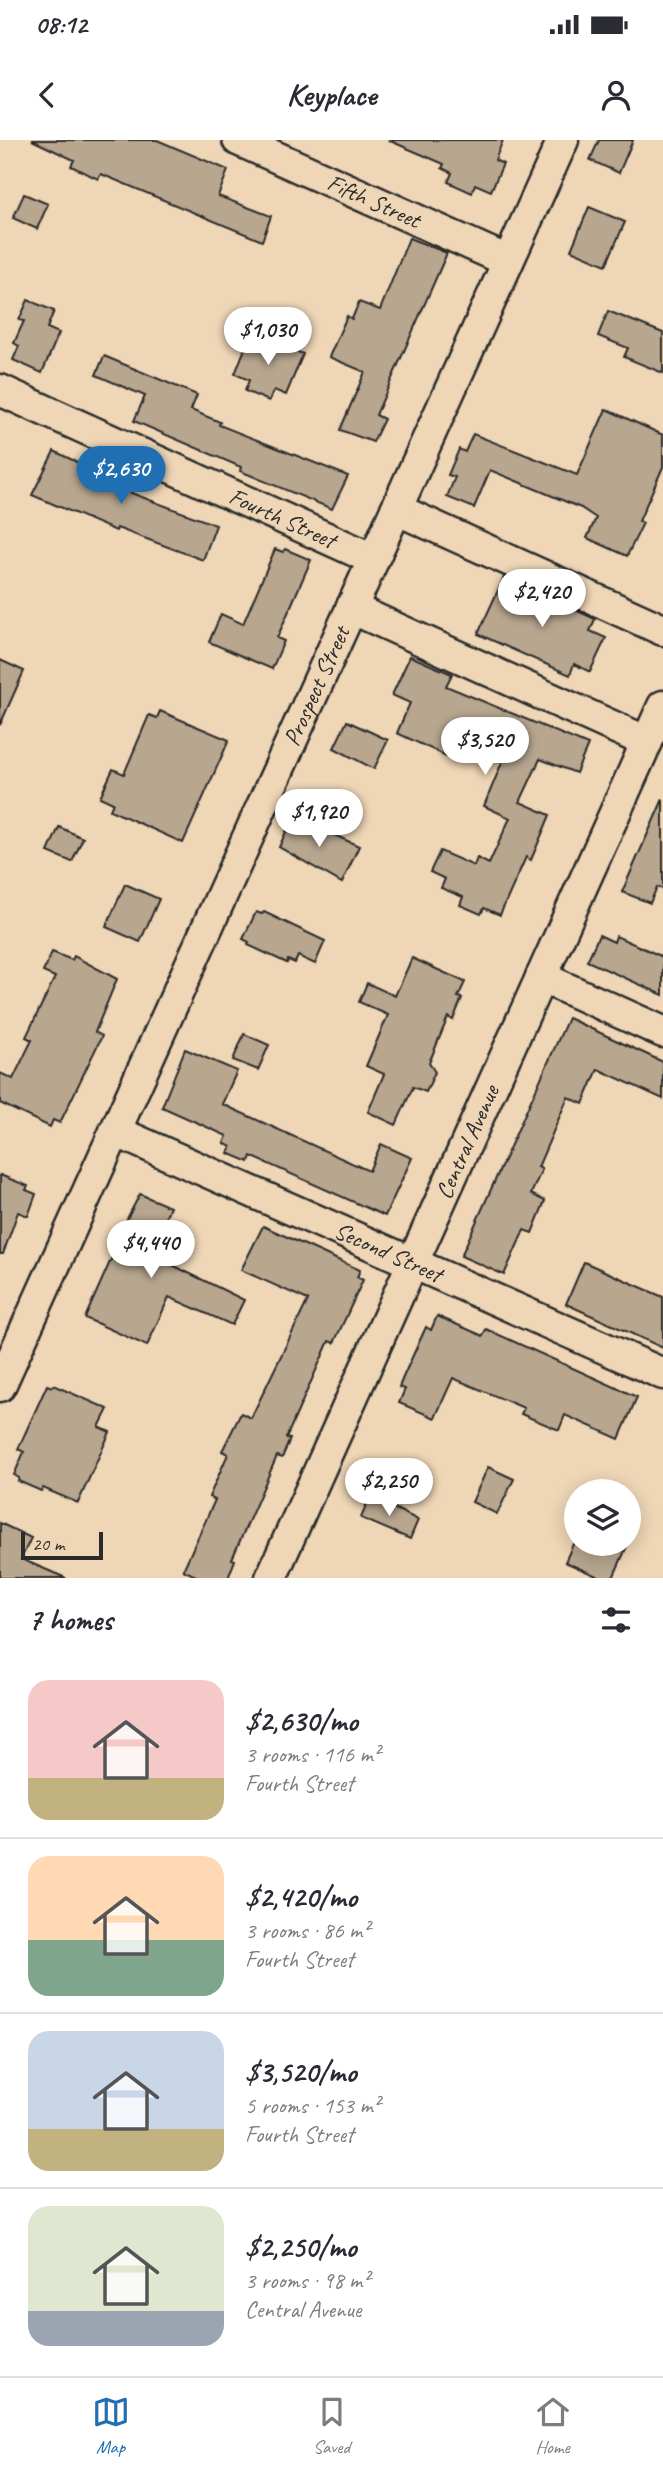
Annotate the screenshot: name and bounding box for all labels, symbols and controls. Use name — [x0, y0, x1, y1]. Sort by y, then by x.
text: 08:12 — [35, 8, 87, 41]
text: Keyplace — [287, 74, 376, 115]
icon: back — [28, 76, 66, 114]
icon: person — [597, 76, 635, 114]
street label: Fifth Street — [323, 167, 427, 236]
pin: $1,030 — [211, 308, 325, 367]
text: $1,030 — [240, 315, 296, 344]
pin: $2,630 — [64, 446, 178, 506]
text: $2,630 — [93, 454, 149, 483]
street label: Fourth Street — [225, 481, 343, 556]
pin: $2,420 — [485, 570, 599, 629]
text: $2,420 — [514, 577, 570, 606]
street label: Prospect Street — [276, 620, 357, 750]
pin: $3,520 — [428, 718, 542, 777]
text: $3,520 — [457, 725, 513, 754]
pin: $1,920 — [262, 790, 376, 849]
text: $1,920 — [291, 797, 347, 826]
street label: Central Avenue — [428, 1079, 506, 1204]
street label: Second Street — [330, 1215, 449, 1290]
pin: $4,440 — [94, 1220, 208, 1280]
text: $4,440 — [123, 1228, 179, 1257]
pin: $2,250 — [332, 1458, 446, 1518]
text: $2,250 — [361, 1466, 417, 1495]
map controls — [564, 1479, 641, 1556]
button: layers — [564, 1479, 641, 1556]
scale bar — [21, 1529, 103, 1561]
text: 20 m — [32, 1532, 64, 1556]
text: 7 homes — [28, 1601, 113, 1639]
icon: filters — [597, 1601, 635, 1639]
text: $2,630/mo — [245, 1702, 358, 1740]
icon: home — [84, 1708, 168, 1792]
text: 3 rooms · 116 m² — [245, 1740, 380, 1769]
text: Fourth Street — [245, 1769, 354, 1798]
text: $2,420/mo — [245, 1878, 357, 1916]
icon: home — [84, 1884, 168, 1968]
text: 3 rooms · 86 m² — [245, 1916, 369, 1945]
text: Fourth Street — [245, 1945, 354, 1974]
text: $3,520/mo — [245, 2053, 356, 2091]
icon: home — [84, 2059, 168, 2143]
text: 5 rooms · 153 m² — [245, 2091, 380, 2120]
text: Fourth Street — [245, 2120, 354, 2149]
text: $2,250/mo — [245, 2228, 356, 2266]
icon: home — [84, 2234, 168, 2318]
text: 3 rooms · 98 m² — [245, 2266, 369, 2295]
text: Central Avenue — [245, 2295, 361, 2324]
tab: Map — [92, 2393, 130, 2459]
tab: Saved — [313, 2393, 351, 2459]
tab: Home — [534, 2393, 572, 2459]

